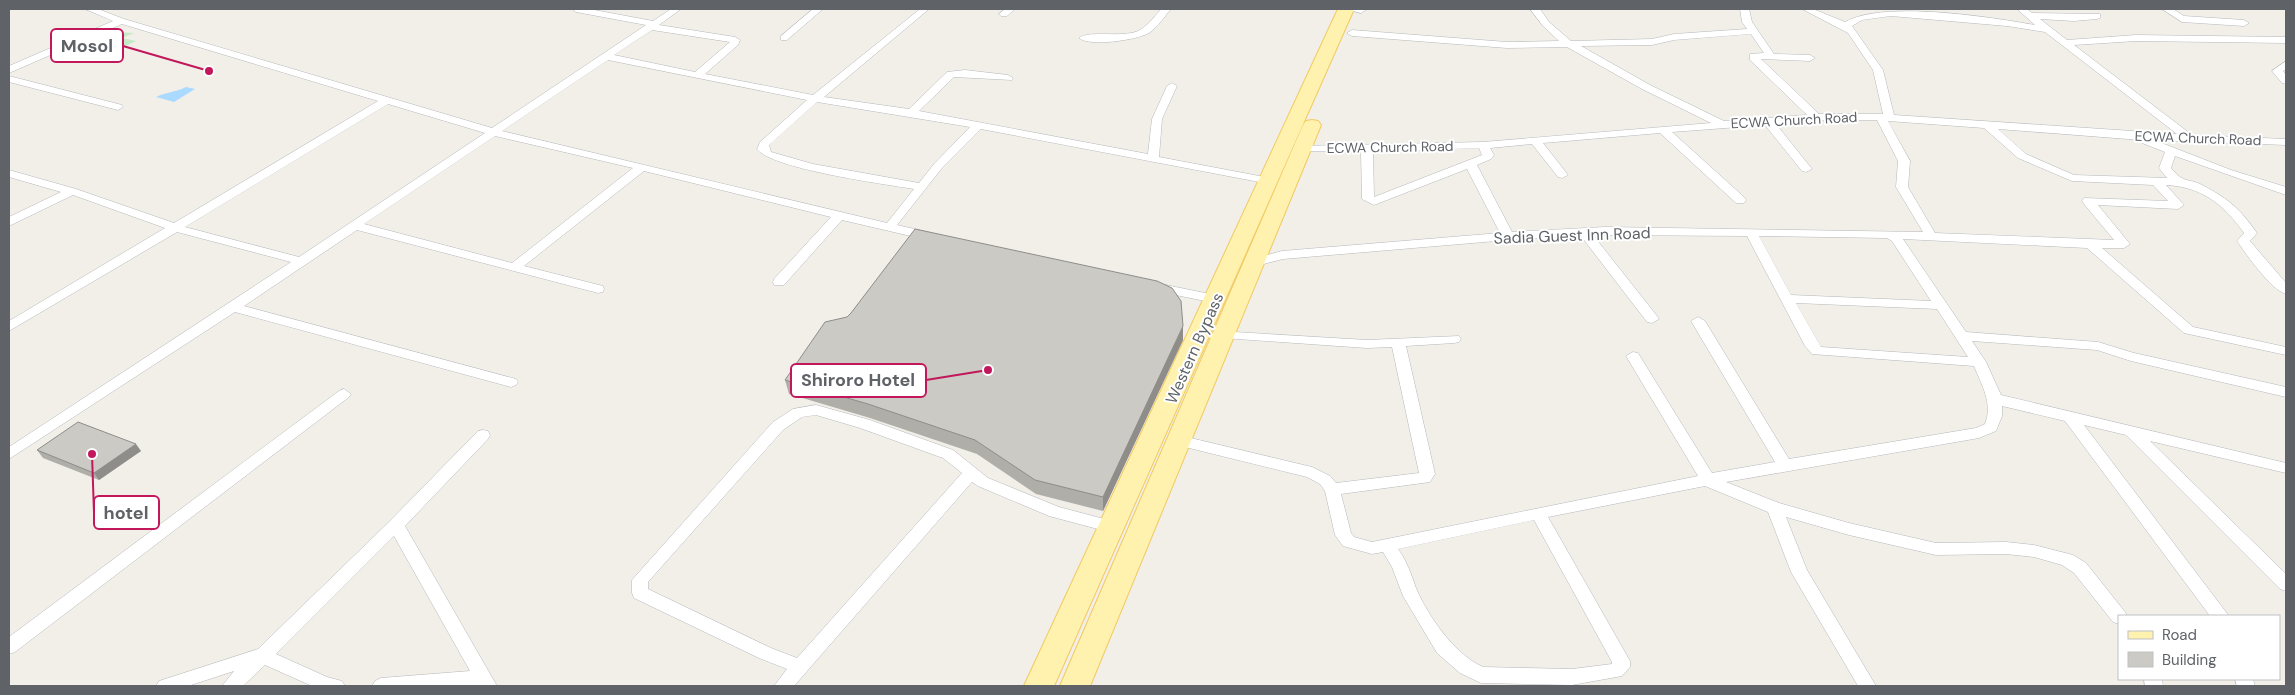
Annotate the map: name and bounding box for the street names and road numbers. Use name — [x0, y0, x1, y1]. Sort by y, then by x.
street label: ECWA Church Road — [1730, 108, 1858, 132]
street label: ECWA Church Road — [2134, 127, 2262, 149]
street label: ECWA Church Road — [1326, 137, 1454, 157]
street label: Sadia Guest Inn Road — [1493, 222, 1651, 249]
street label: Western Bypass — [1161, 289, 1228, 407]

